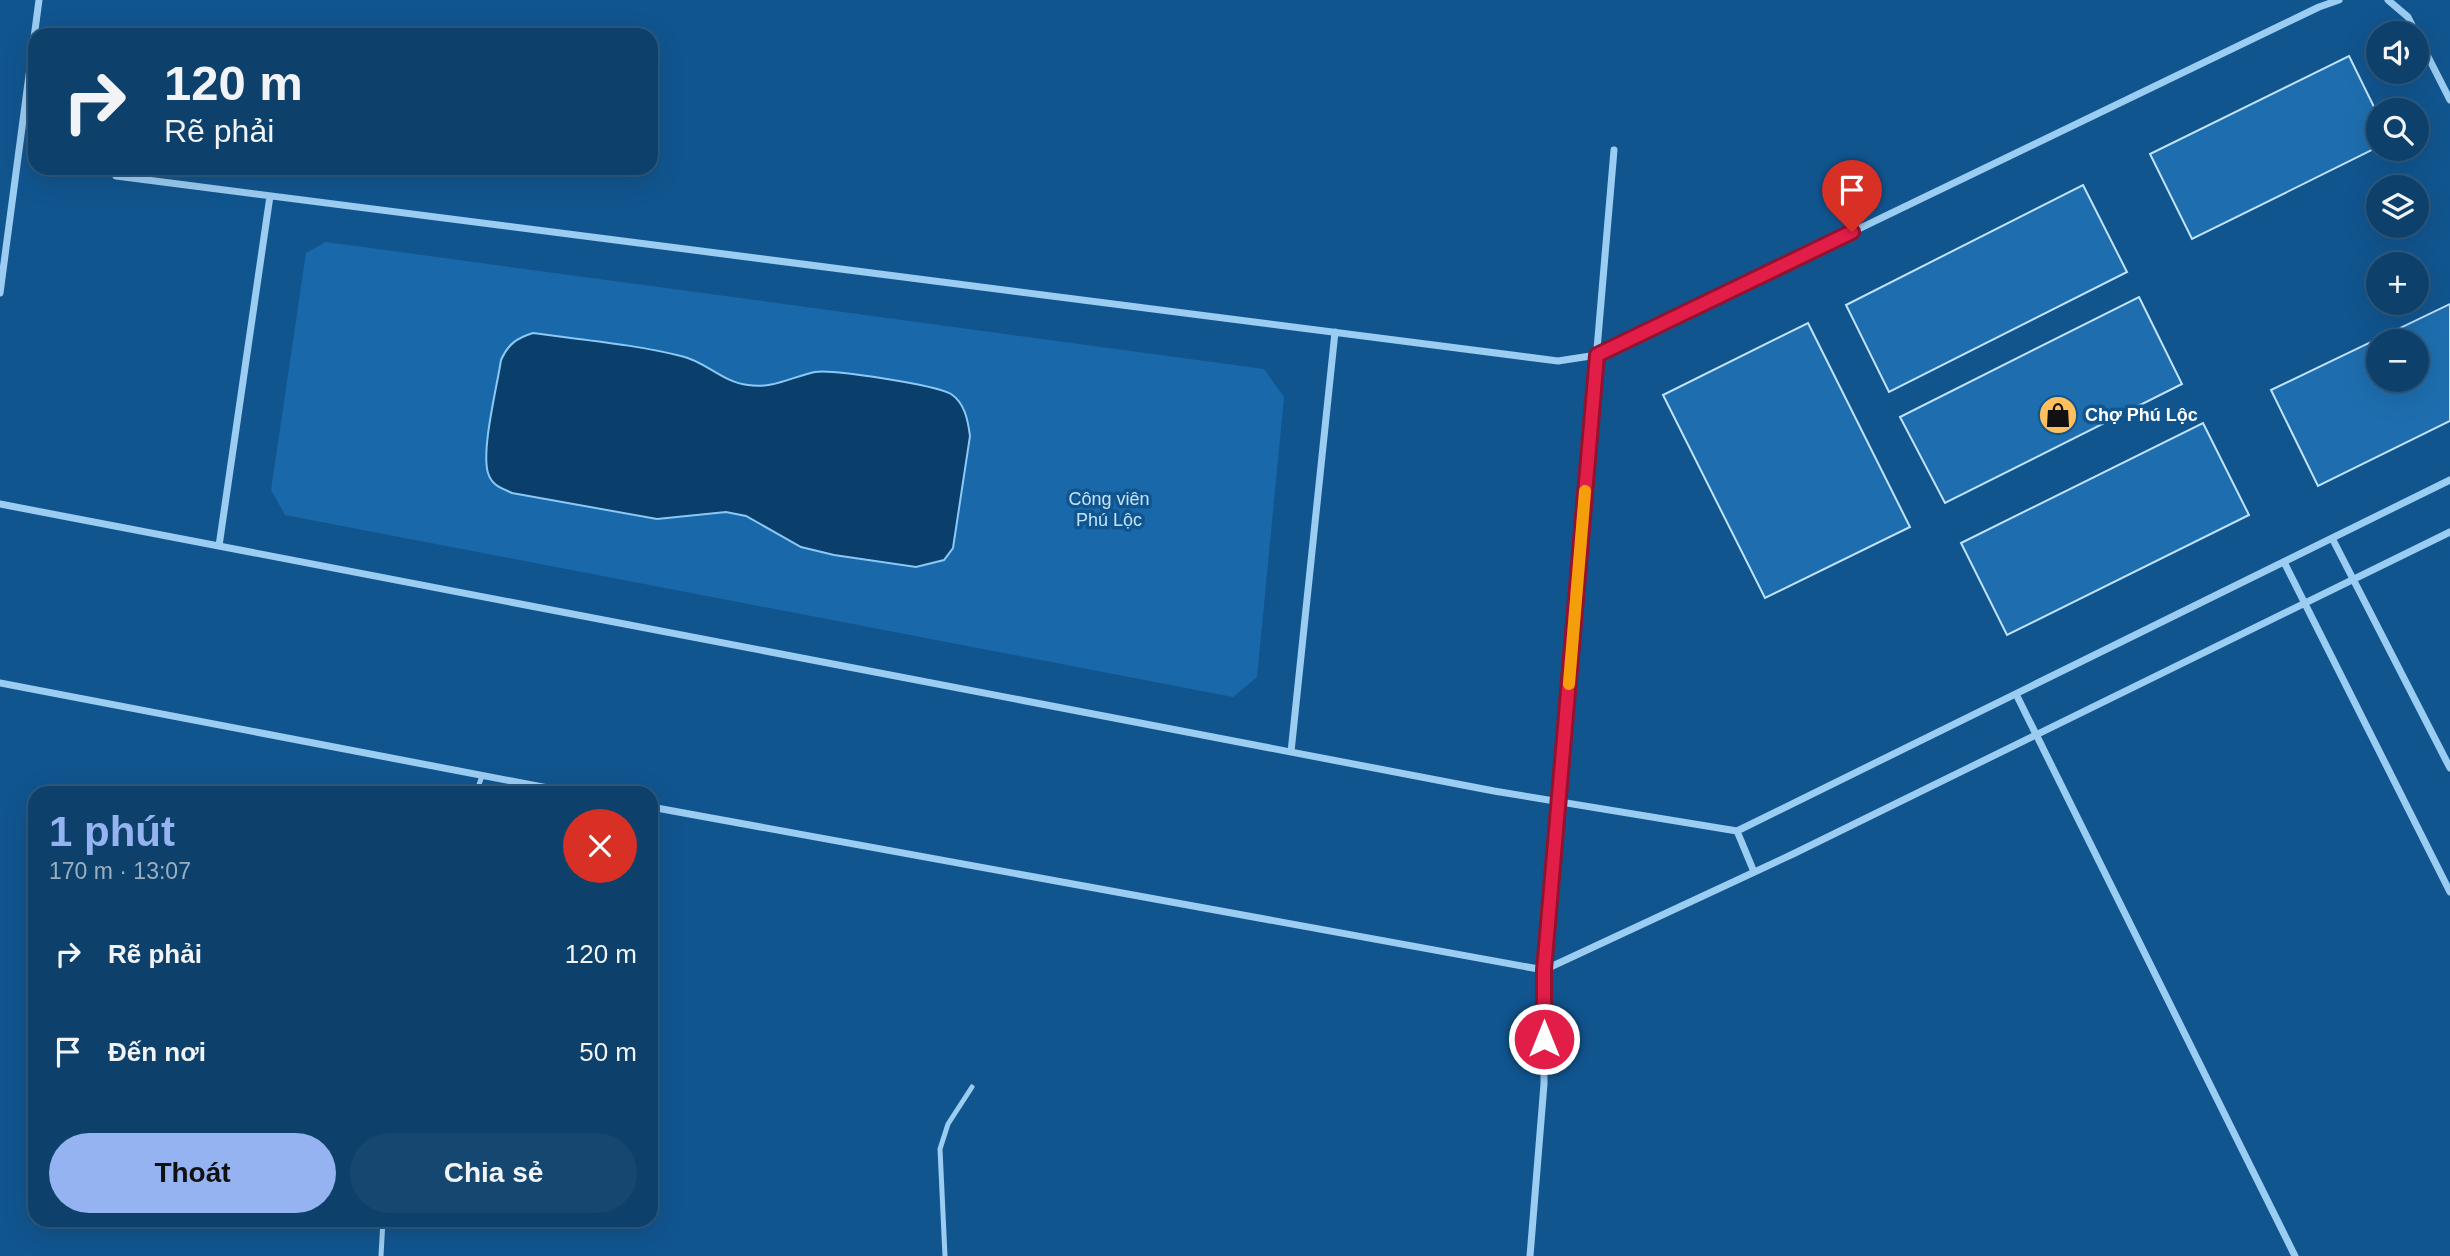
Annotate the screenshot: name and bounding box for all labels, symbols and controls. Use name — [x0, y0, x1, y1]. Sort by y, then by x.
map controls — [2366, 21, 2429, 392]
button: sound — [2366, 21, 2429, 84]
icon: right — [49, 56, 140, 147]
text: 120 m — [164, 56, 303, 110]
button: search — [2366, 98, 2429, 161]
text: Rẽ phải — [164, 113, 274, 149]
pin — [1822, 160, 1882, 232]
icon: arrive — [1833, 171, 1871, 209]
button: layers — [2366, 175, 2429, 238]
button: + — [2366, 252, 2429, 315]
button: − — [2366, 329, 2429, 392]
shop icon: Chợ Phú Lộc — [2037, 394, 2079, 436]
place label: Chợ Phú Lộc — [2085, 405, 2198, 425]
park label: Công viên Phú Lộc — [1068, 489, 1150, 530]
text: 1 phút — [49, 808, 175, 855]
button: close — [563, 809, 637, 883]
text: 170 m · 13:07 — [49, 858, 191, 884]
icon: right — [49, 935, 87, 973]
text: Rẽ phải — [108, 939, 202, 969]
text: 120 m — [565, 939, 637, 969]
position arrow — [1507, 1002, 1581, 1076]
icon: arrive — [49, 1033, 87, 1071]
text: Đến nơi — [108, 1037, 206, 1067]
text: 50 m — [579, 1037, 637, 1067]
button: Thoát — [49, 1133, 336, 1213]
button: Chia sẻ — [350, 1133, 637, 1213]

